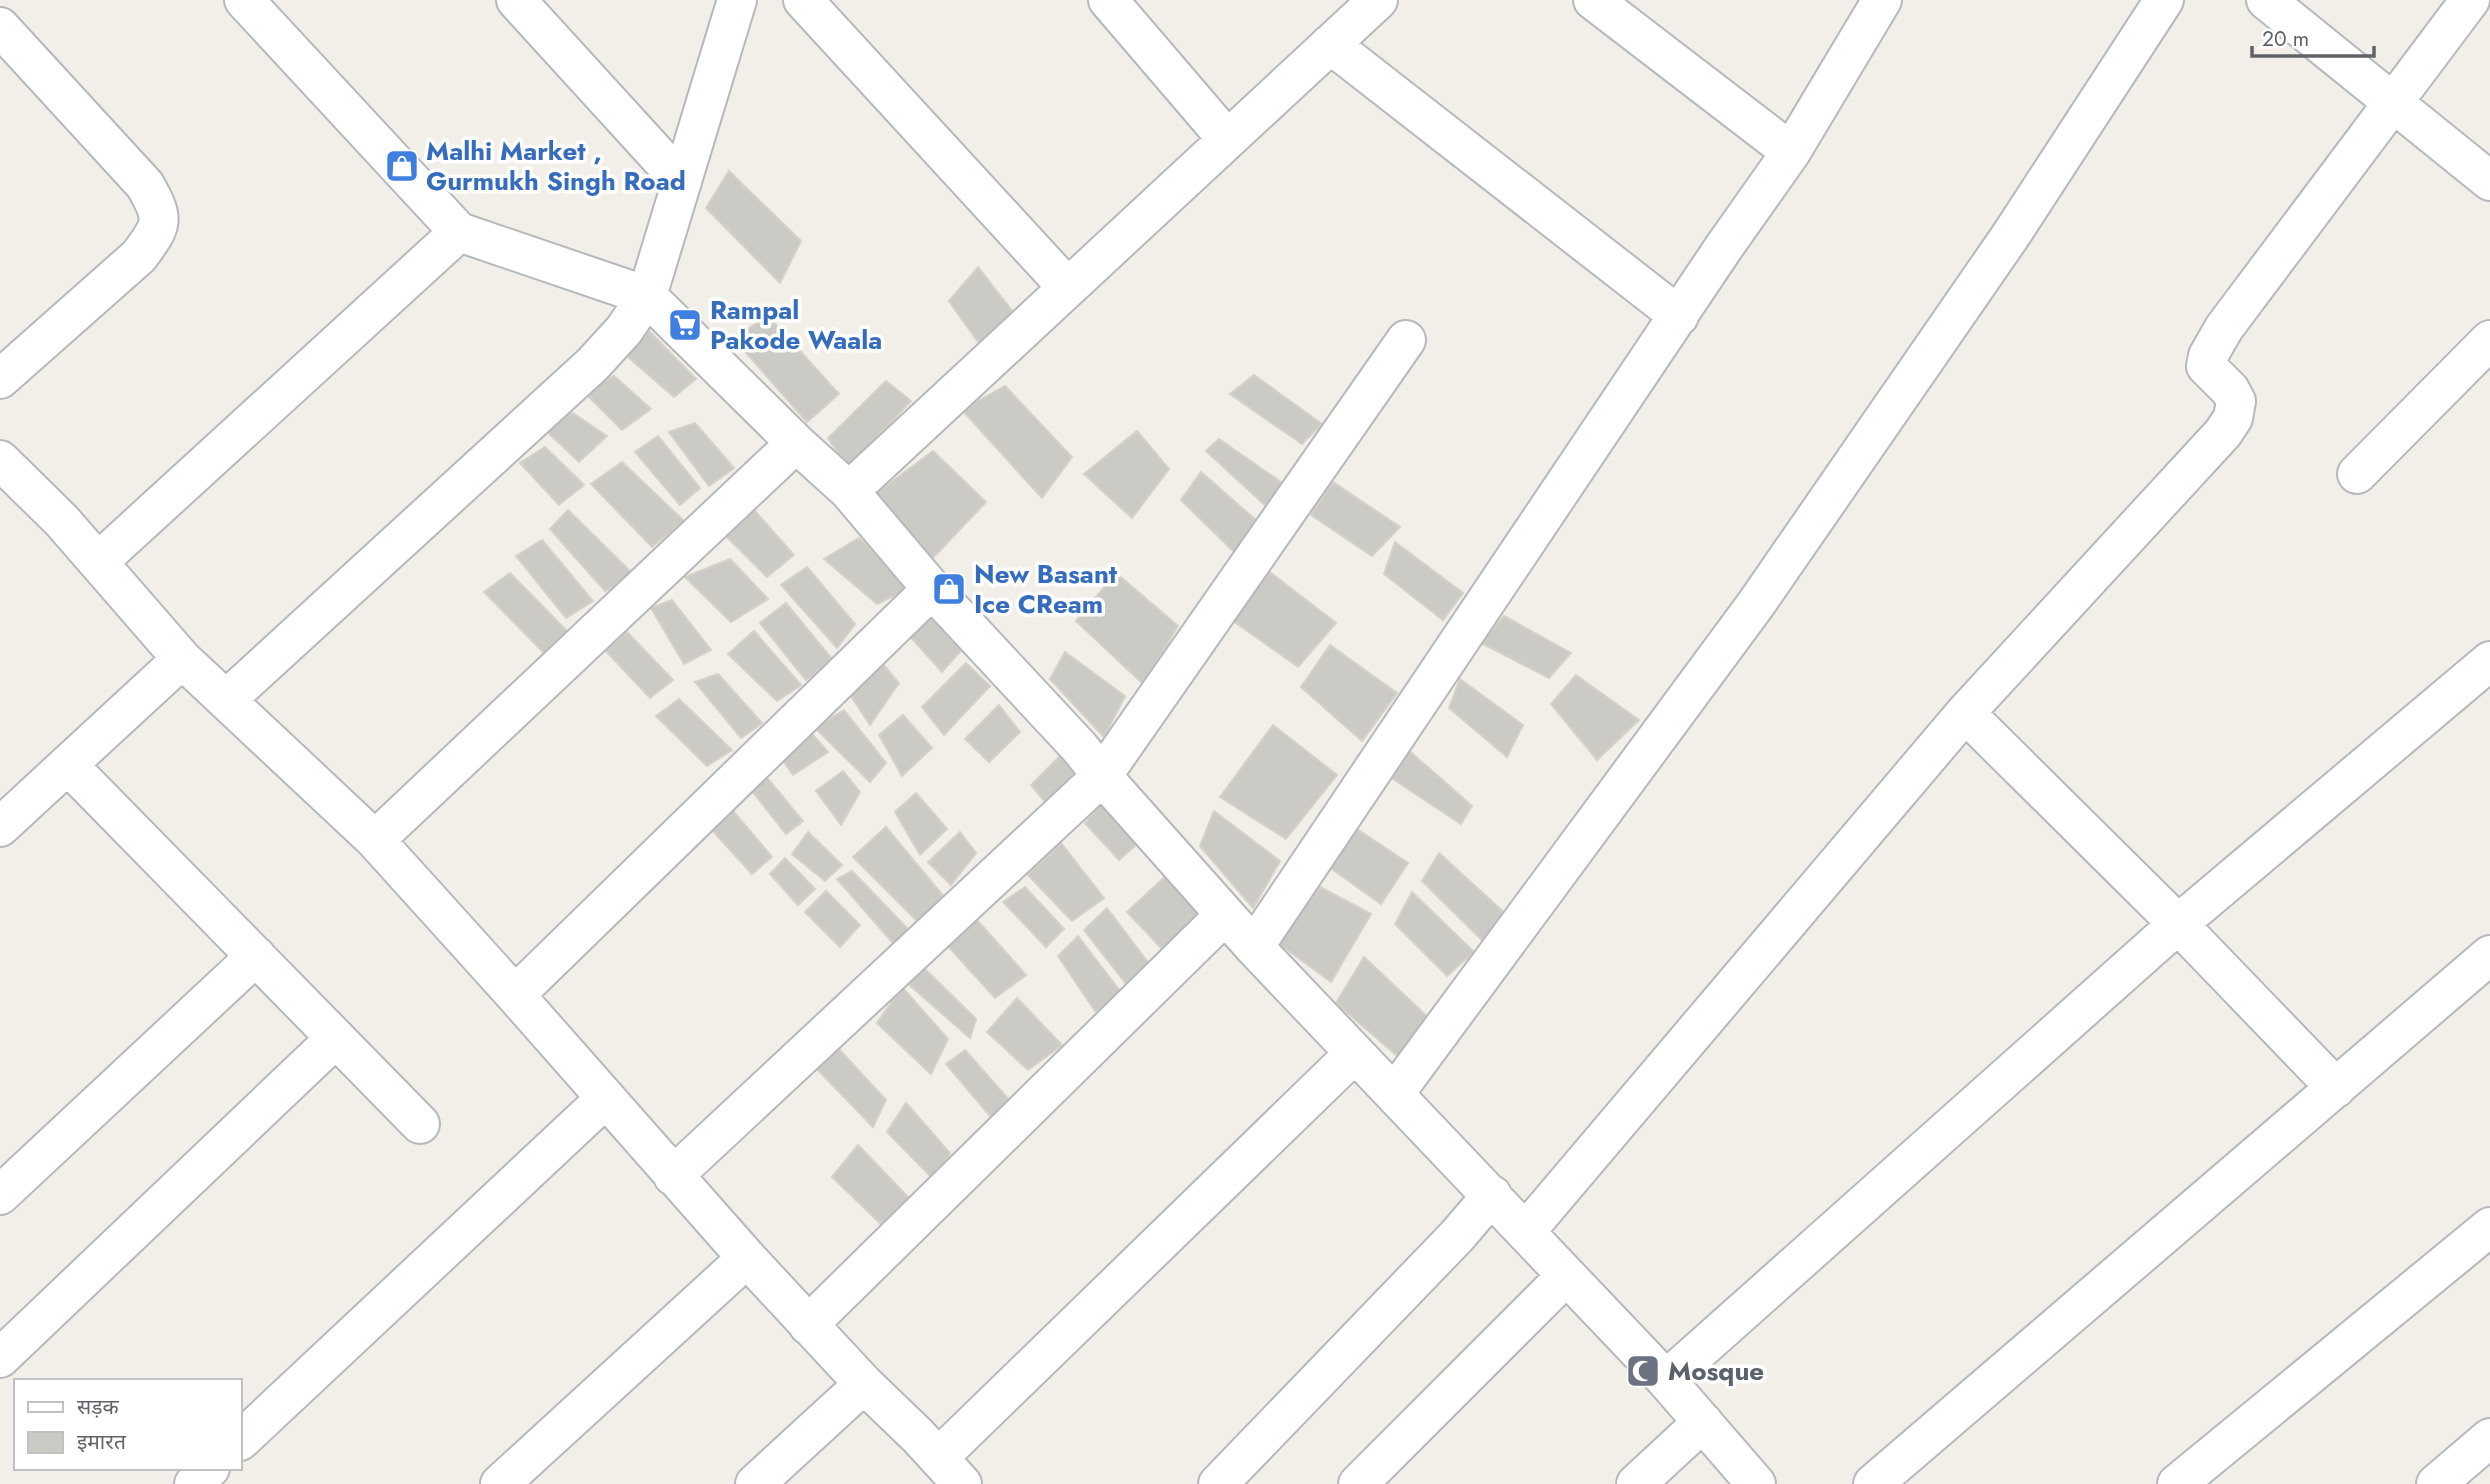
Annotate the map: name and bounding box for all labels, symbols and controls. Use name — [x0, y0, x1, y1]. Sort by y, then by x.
scale bar — [2252, 14, 2374, 58]
text: 20 m — [2262, 24, 2309, 54]
place label: Malhi Market , Gurmukh Singh Road — [426, 132, 686, 200]
shop icon: Malhi Market , Gurmukh Singh Road — [383, 147, 421, 185]
place label: Rampal Pakode Waala — [710, 291, 882, 359]
supermarket icon: Rampal Pakode Waala — [666, 306, 704, 344]
place label: New Basant Ice CReam — [974, 555, 1118, 623]
shop icon: New Basant Ice CReam — [930, 570, 968, 608]
mosque icon: Mosque — [1624, 1352, 1662, 1390]
place label: Mosque — [1668, 1352, 1764, 1390]
legend — [14, 1379, 242, 1470]
text: सड़क — [77, 1392, 119, 1422]
text: इमारत — [77, 1427, 127, 1457]

